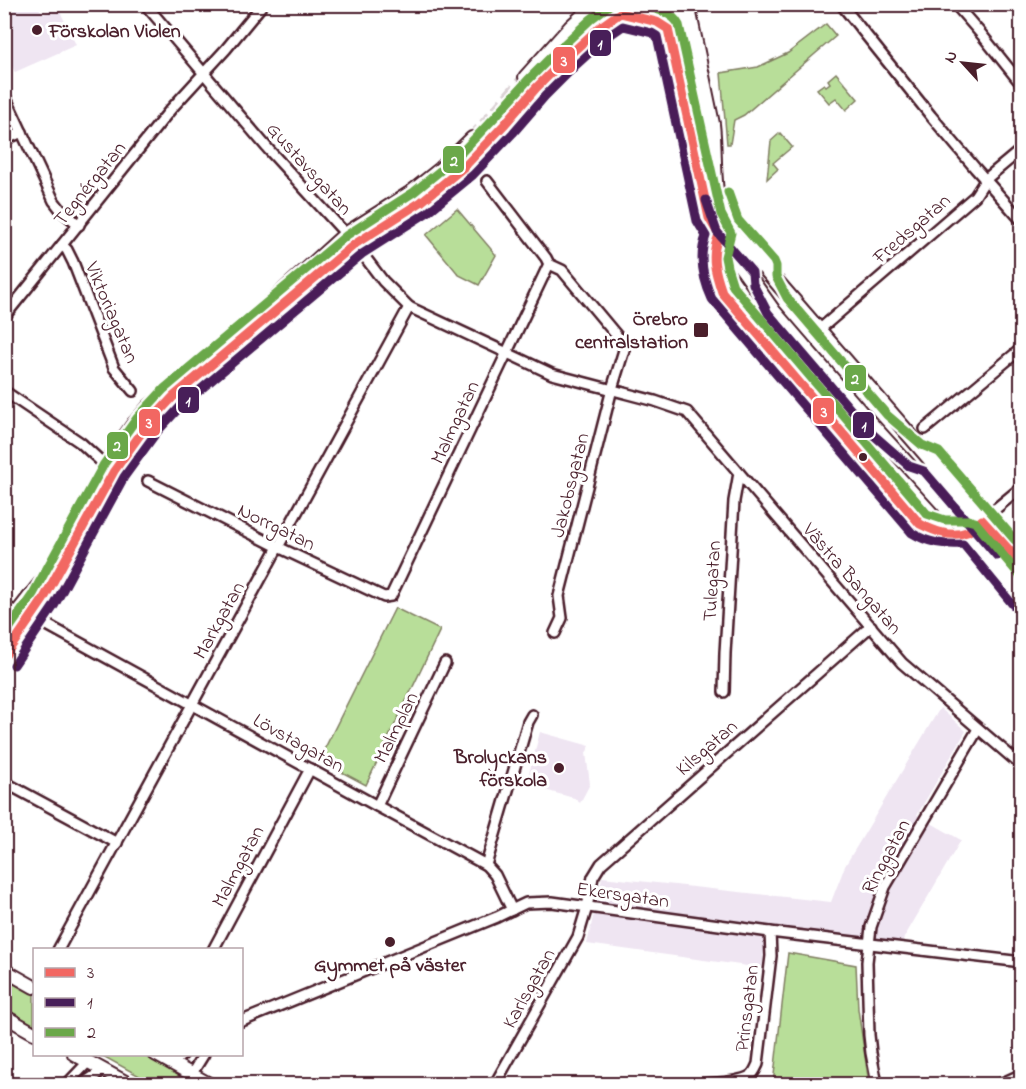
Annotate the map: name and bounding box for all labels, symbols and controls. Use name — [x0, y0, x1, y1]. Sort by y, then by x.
place label: Förskolan Violen — [48, 18, 181, 47]
marker: Förskolan Violen — [30, 23, 44, 37]
line badge: 1 — [589, 29, 612, 57]
text: 1 — [597, 33, 603, 57]
north arrow — [933, 33, 993, 93]
line badge: 3 — [552, 46, 576, 74]
text: N — [938, 47, 965, 67]
text: 3 — [560, 50, 568, 74]
street label: Gustavsgatan — [258, 117, 358, 224]
street label: Tegnérgatan — [48, 136, 135, 234]
line badge: 2 — [442, 145, 465, 174]
text: 2 — [449, 150, 458, 174]
street label: Fredsgatan — [866, 188, 959, 273]
street label: Viktoriagatan — [75, 257, 145, 369]
place label: Örebro centralstation — [575, 306, 688, 358]
marker: Örebro centralstation — [692, 321, 710, 339]
line badge: 2 — [844, 364, 867, 392]
text: 2 — [850, 368, 859, 392]
street label: Malmgatan — [424, 376, 489, 470]
line badge: 1 — [177, 386, 200, 414]
text: 1 — [185, 390, 191, 414]
line badge: 3 — [812, 397, 835, 425]
text: 3 — [820, 401, 828, 425]
line badge: 3 — [138, 408, 161, 437]
line badge: 1 — [852, 411, 875, 439]
text: 3 — [145, 412, 153, 436]
text: 1 — [861, 415, 867, 439]
street label: Jakobsgatan — [544, 430, 599, 541]
line badge: 2 — [106, 431, 129, 460]
text: 2 — [112, 435, 121, 459]
unlabelled marker — [857, 451, 869, 463]
street label: Norrgatan — [232, 497, 320, 561]
street label: Västra Bangatan — [793, 517, 908, 643]
street label: Tulegatan — [697, 540, 731, 622]
street label: Markgatan — [187, 577, 254, 666]
street label: Malmplan — [368, 687, 427, 769]
street label: Lövstagatan — [246, 707, 349, 782]
street label: Kilsgatan — [670, 714, 746, 785]
place label: Brolyckans förskola — [453, 744, 547, 796]
marker: Brolyckans förskola — [552, 761, 566, 775]
street label: Ringgatan — [855, 815, 920, 900]
street label: Malmgatan — [206, 821, 274, 914]
street label: Ekersgatan — [574, 876, 671, 918]
marker: Gymmet på väster — [383, 935, 397, 949]
street label: Karlsgatan — [496, 944, 565, 1035]
legend — [33, 948, 243, 1056]
place label: Gymmet på väster — [314, 952, 467, 982]
text: 3 — [87, 961, 94, 987]
street label: Prinsgatan — [729, 963, 769, 1054]
text: 1 — [87, 991, 93, 1017]
text: 2 — [87, 1021, 96, 1047]

